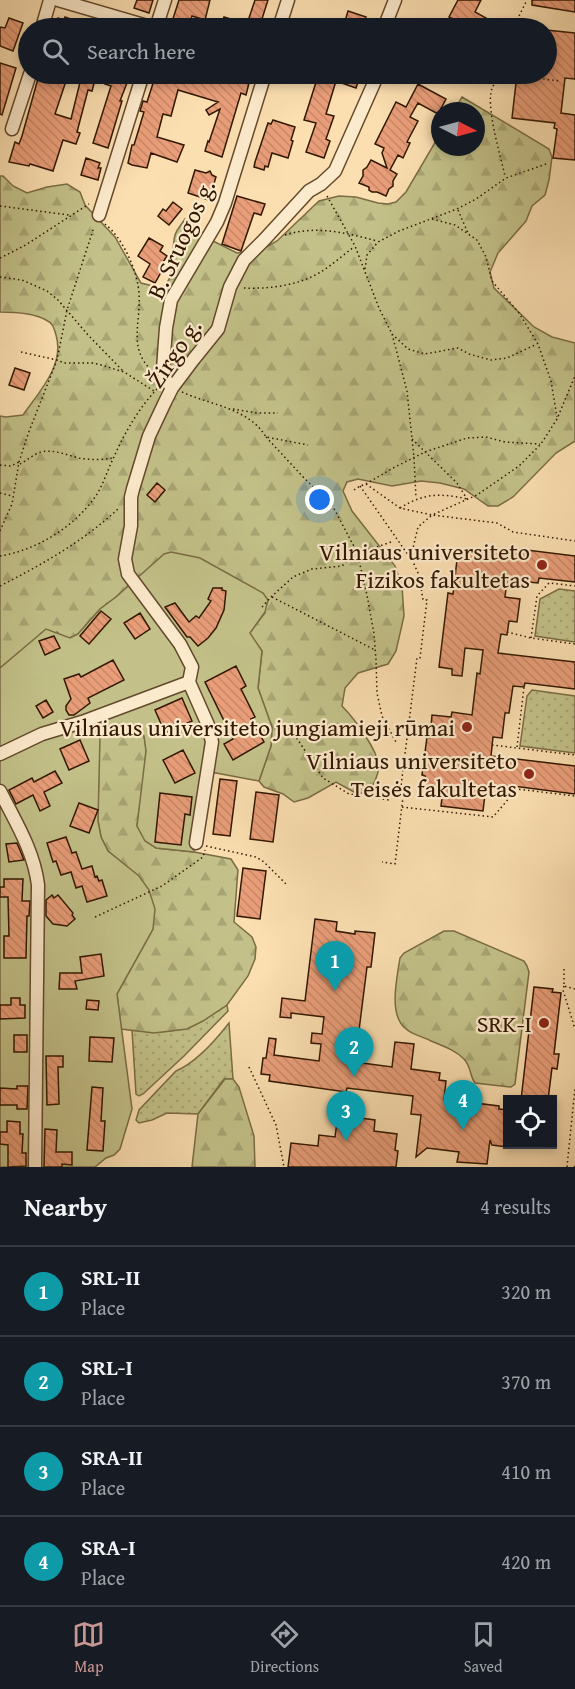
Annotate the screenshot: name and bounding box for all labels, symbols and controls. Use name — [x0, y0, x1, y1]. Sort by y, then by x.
search box — [18, 18, 557, 84]
icon: search — [39, 35, 72, 68]
text: Search here — [87, 35, 196, 67]
north arrow — [431, 102, 485, 156]
street label: B. Sruogos g. — [138, 173, 224, 305]
street label: Žirgo g. — [138, 311, 210, 395]
your location — [305, 485, 334, 514]
place label: Vilniaus universiteto Fizikos fakultetas — [319, 534, 530, 597]
marker: Vilniaus universiteto Fizikos fakultetas — [535, 558, 549, 572]
place label: Vilniaus universiteto jungiamieji rūmai — [59, 710, 455, 745]
marker: Vilniaus universiteto jungiamieji rūmai — [460, 720, 474, 734]
place label: Vilniaus universiteto Teisės fakultetas — [306, 743, 517, 806]
marker: Vilniaus universiteto Teisės fakultetas — [522, 767, 536, 781]
pin: 1 — [316, 942, 354, 991]
place label: SRK-I — [477, 1006, 532, 1041]
marker: SRK-I — [537, 1016, 551, 1030]
pin: 2 — [334, 1028, 374, 1077]
pin: 4 — [444, 1080, 482, 1130]
pin: 3 — [326, 1092, 366, 1141]
map controls — [503, 1095, 557, 1149]
button: locate — [503, 1095, 557, 1149]
text: Nearby — [24, 1187, 107, 1226]
text: 4 results — [480, 1192, 551, 1221]
text: SRL-II — [81, 1261, 140, 1293]
text: 1 — [38, 1277, 49, 1306]
text: 320 m — [501, 1277, 551, 1306]
text: Place — [81, 1293, 125, 1322]
text: SRL-I — [81, 1351, 133, 1383]
text: 2 — [38, 1367, 49, 1396]
text: 370 m — [501, 1367, 551, 1396]
text: Place — [81, 1383, 125, 1412]
text: SRA-II — [81, 1441, 143, 1473]
text: 3 — [38, 1457, 49, 1486]
text: 410 m — [501, 1457, 551, 1486]
text: Place — [81, 1473, 125, 1502]
text: SRA-I — [81, 1531, 136, 1563]
text: 4 — [38, 1547, 49, 1576]
text: 420 m — [501, 1547, 551, 1576]
text: Place — [81, 1563, 125, 1592]
tab: Map — [72, 1618, 105, 1678]
tab: Directions — [250, 1618, 319, 1678]
tab: Saved — [464, 1618, 503, 1678]

